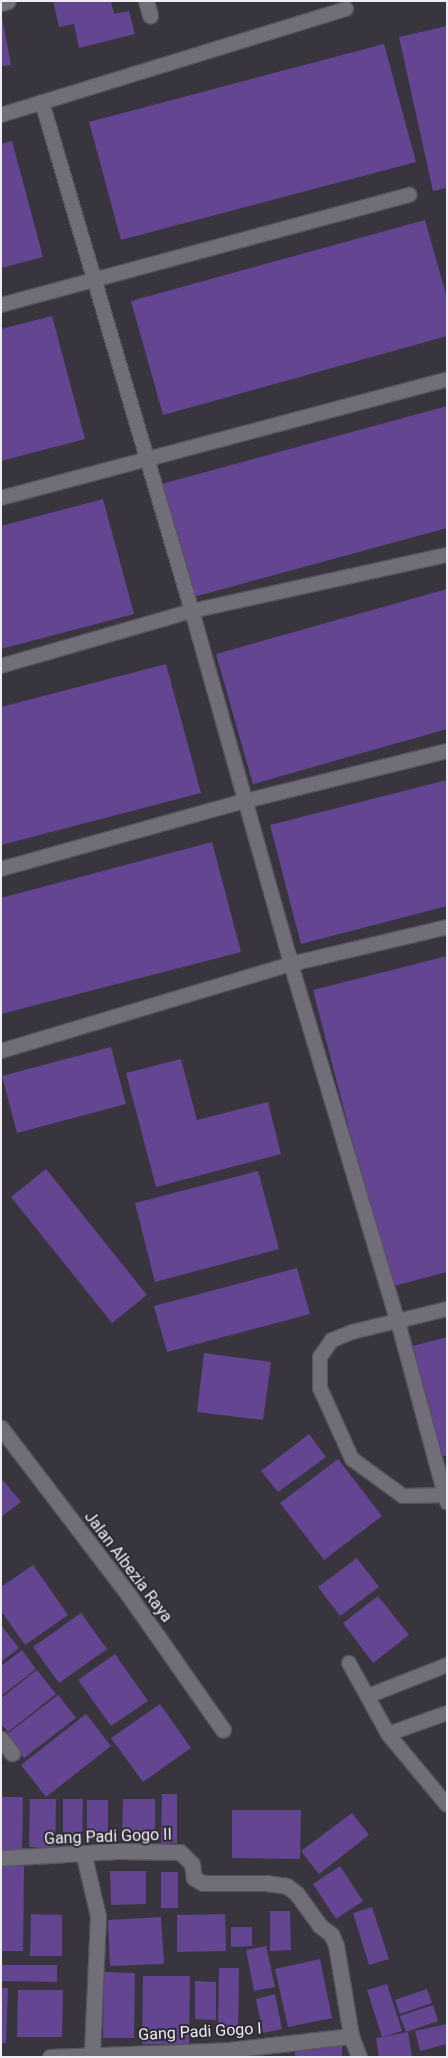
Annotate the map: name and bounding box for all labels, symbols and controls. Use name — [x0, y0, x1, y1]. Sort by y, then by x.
street label: Jalan Albezia Raya — [80, 1508, 176, 1626]
street label: Gang Padi Gogo II — [44, 1825, 172, 1849]
street label: Gang Padi Gogo I — [138, 2019, 262, 2045]

